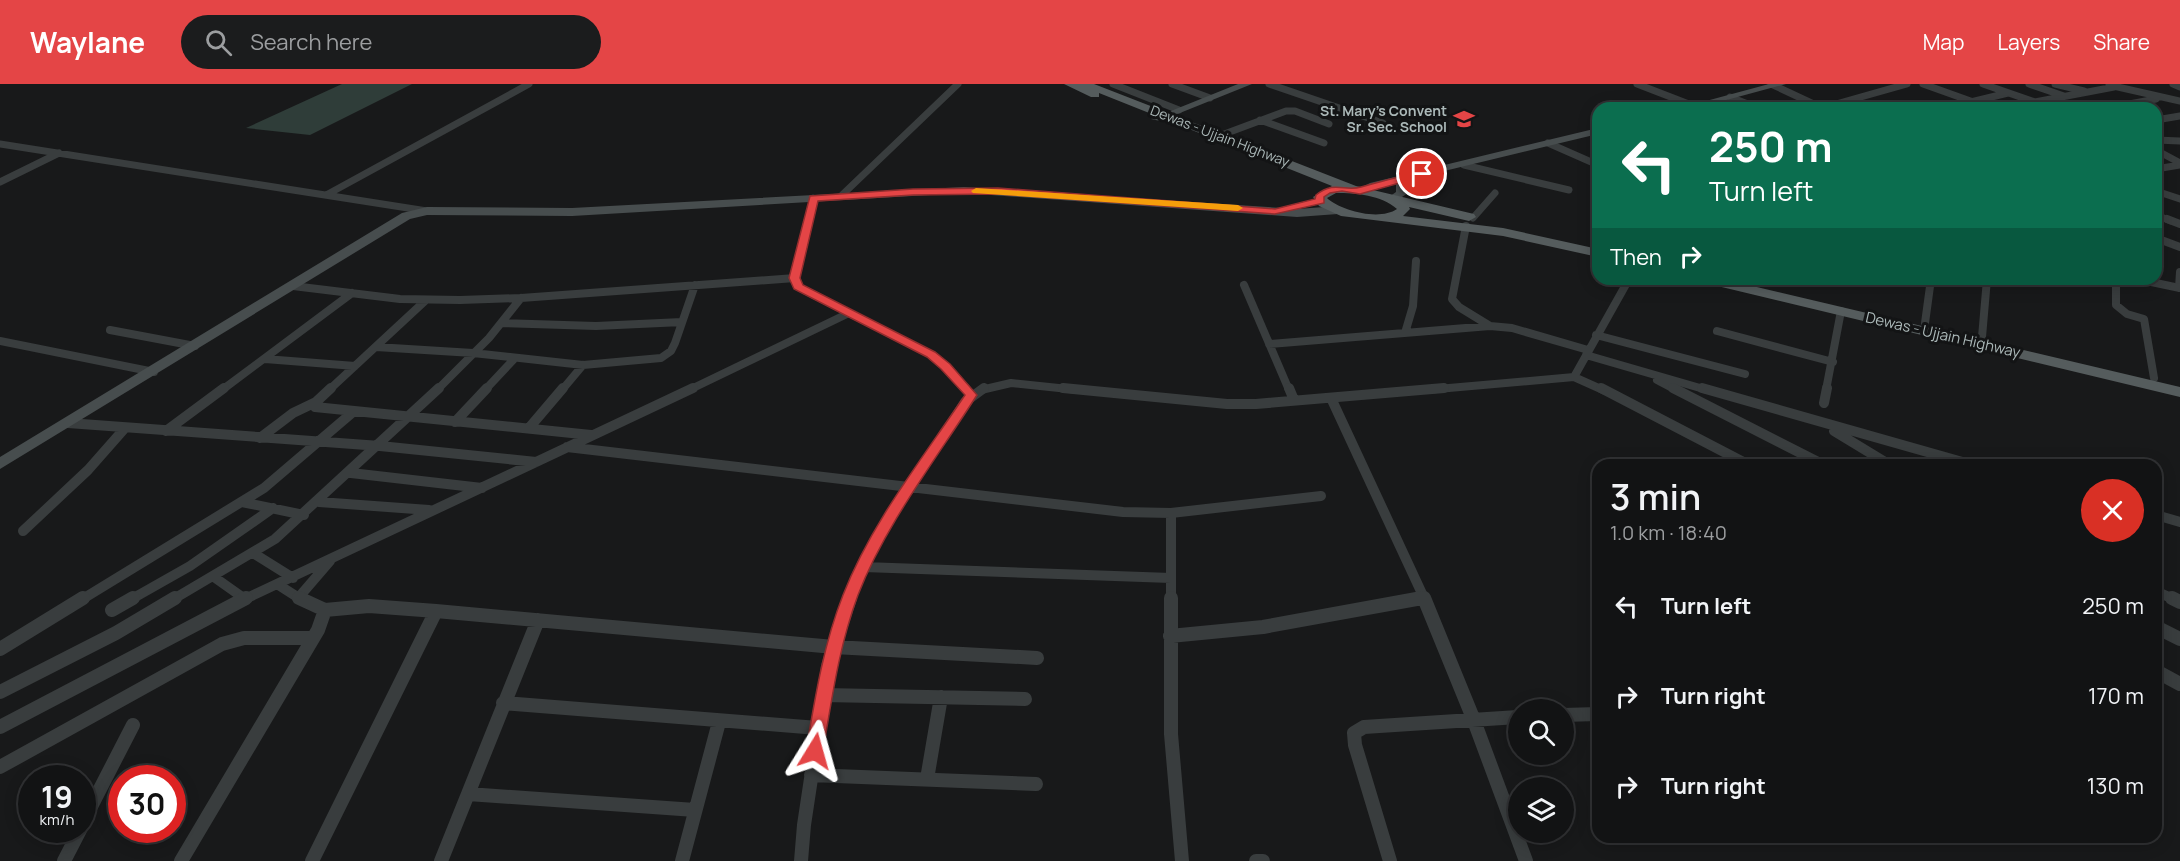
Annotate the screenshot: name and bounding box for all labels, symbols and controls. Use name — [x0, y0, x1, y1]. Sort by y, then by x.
search box — [181, 15, 601, 69]
text: Waylane — [30, 23, 145, 61]
icon: search — [202, 26, 235, 59]
text: Search here — [250, 27, 372, 57]
text: Map — [1923, 28, 1964, 56]
text: Layers — [1997, 28, 2060, 56]
text: Share — [2093, 28, 2150, 56]
street label: Dewas - Ujjain Highway — [1148, 100, 1293, 171]
place label: St. Mary's Convent Sr. Sec. School — [1320, 101, 1447, 136]
school or university icon: St. Mary's Convent Sr. Sec. School — [1452, 107, 1476, 131]
text: 250 m — [1709, 117, 1832, 175]
icon: left — [1610, 126, 1688, 204]
pin — [1396, 148, 1447, 199]
icon: arrive — [1405, 157, 1438, 190]
text: Turn left — [1709, 172, 1813, 209]
icon: right — [1674, 240, 1707, 273]
text: Then — [1610, 242, 1662, 272]
street label: Dewas - Ujjain Highway — [1864, 306, 2023, 363]
text: 3 min — [1610, 472, 1701, 521]
button: close — [2081, 479, 2144, 542]
text: 1.0 km · 18:40 — [1610, 519, 1727, 546]
icon: left — [1610, 590, 1643, 623]
text: Turn left — [1661, 591, 1751, 621]
text: 250 m — [2082, 591, 2144, 621]
icon: right — [1610, 680, 1643, 713]
text: Turn right — [1661, 681, 1766, 711]
text: 170 m — [2088, 681, 2144, 711]
map controls — [1508, 699, 1574, 843]
button: search — [1508, 699, 1574, 765]
position arrow — [783, 719, 847, 783]
speed limit sign: 30 — [108, 765, 186, 843]
icon: right — [1610, 770, 1643, 803]
text: Turn right — [1661, 771, 1766, 801]
text: 130 m — [2087, 771, 2144, 801]
text: 19 — [41, 776, 73, 817]
button: layers — [1508, 777, 1574, 843]
text: km/h — [40, 809, 74, 830]

